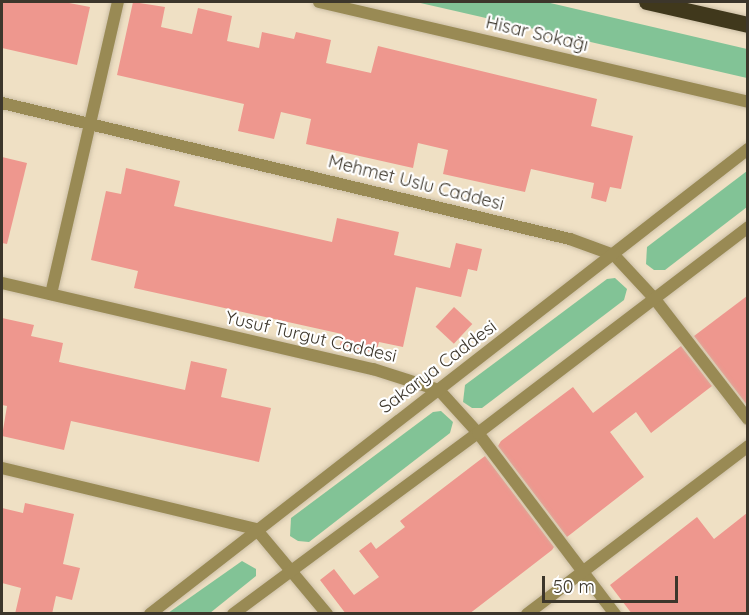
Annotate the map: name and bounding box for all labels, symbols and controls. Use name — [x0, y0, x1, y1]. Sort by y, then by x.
street label: Hisar Sokağı — [484, 12, 590, 56]
street label: Mehmet Uslu Caddesi — [326, 151, 506, 215]
street label: Yusuf Turgut Caddesi — [223, 307, 399, 367]
street label: Sakarya Caddesi — [375, 316, 501, 418]
scale bar — [545, 564, 682, 602]
text: 50 m — [553, 575, 595, 598]

